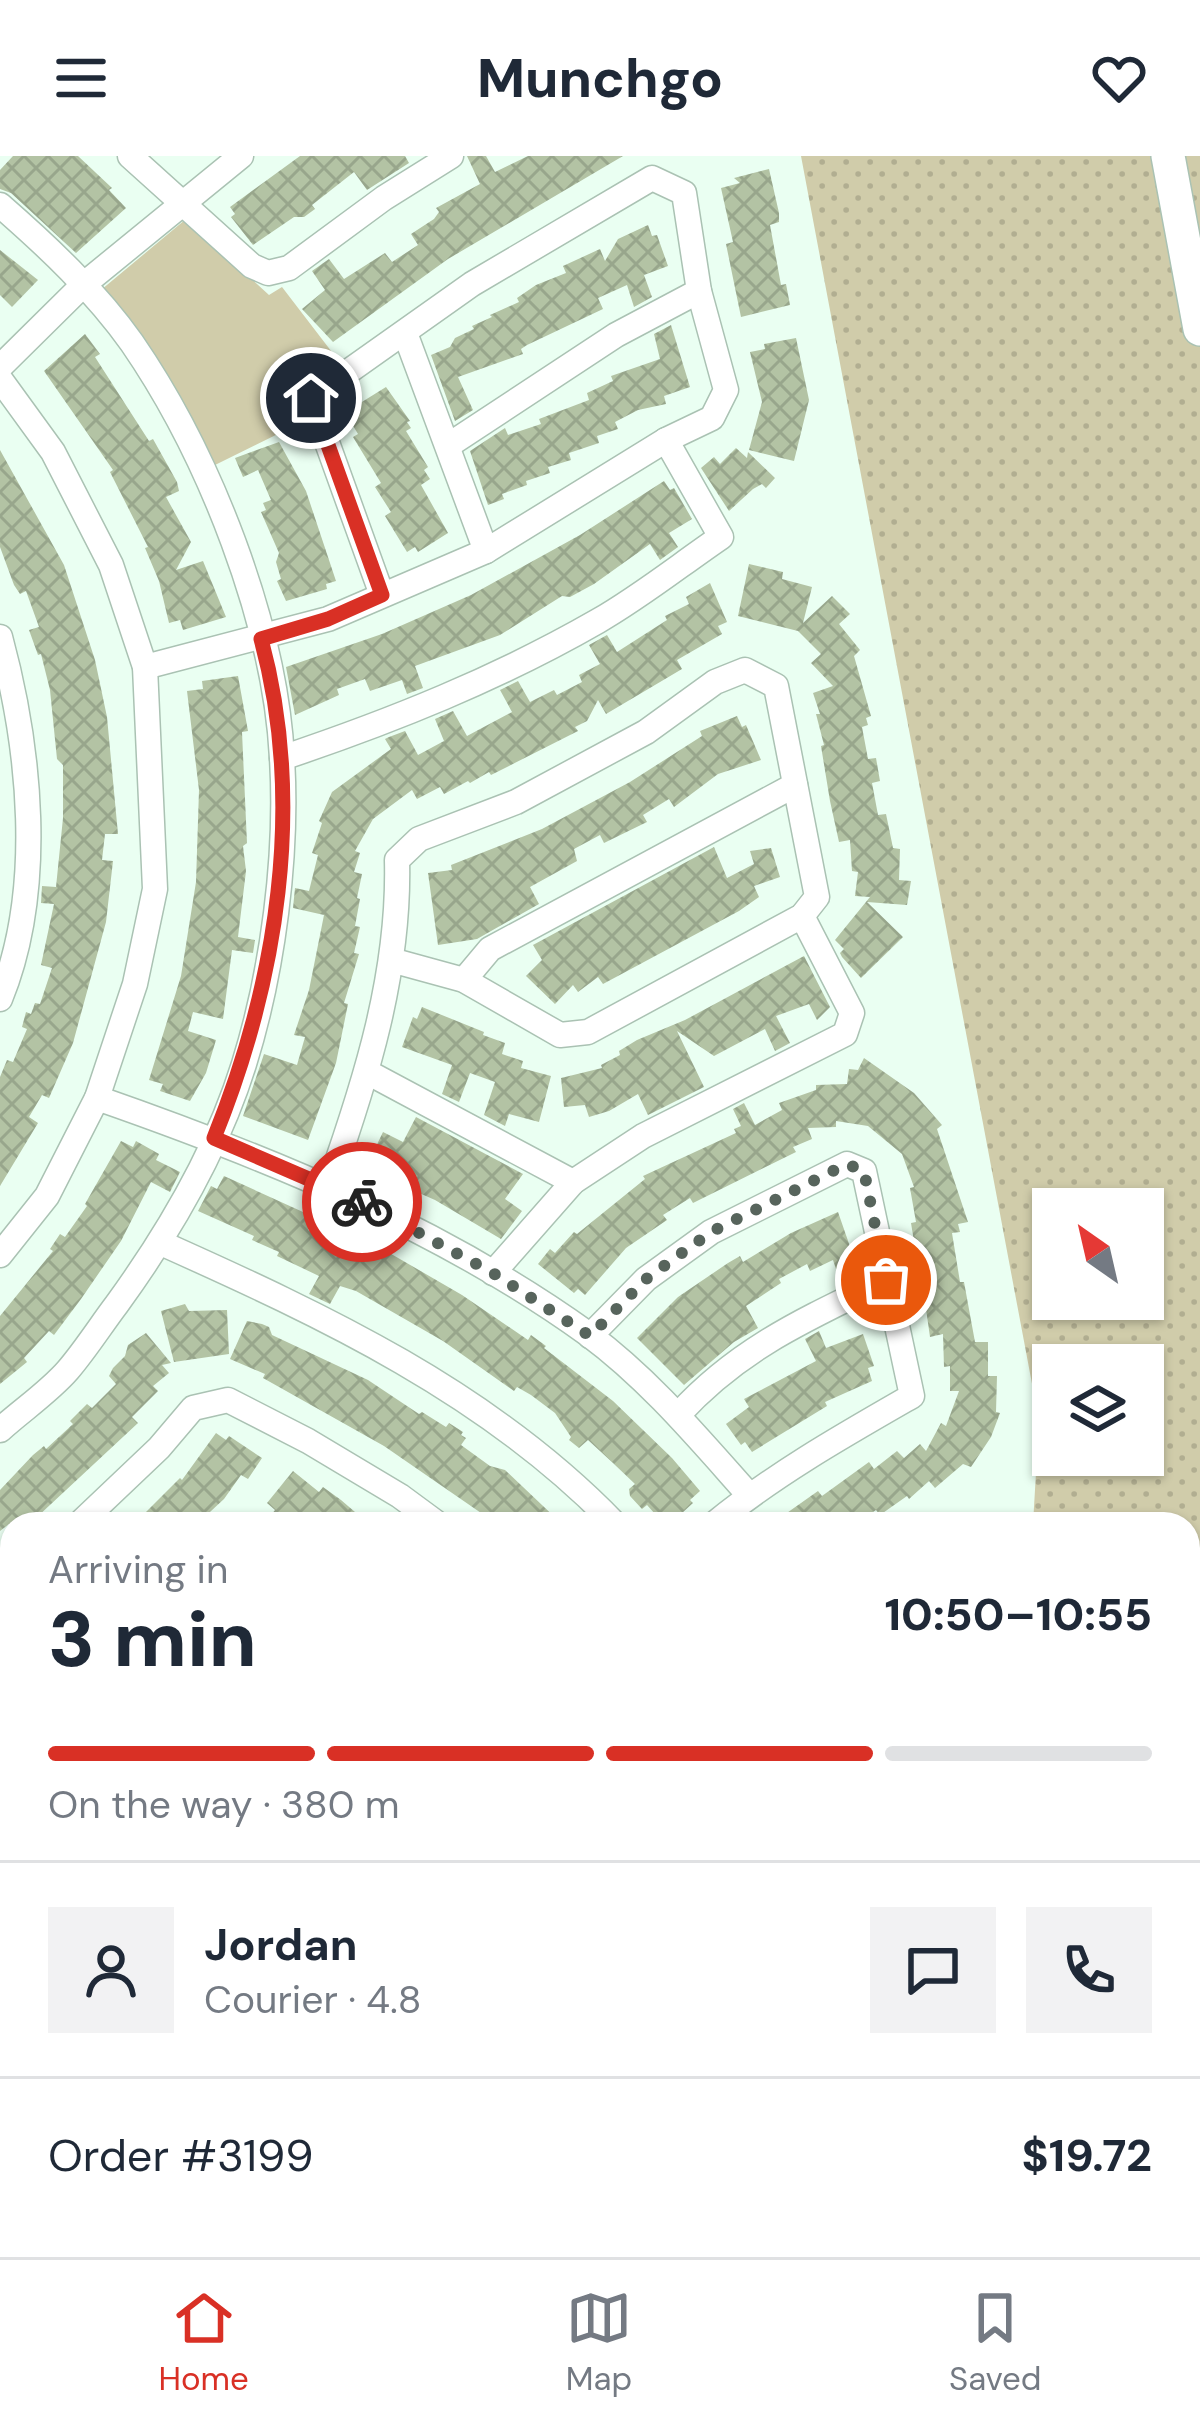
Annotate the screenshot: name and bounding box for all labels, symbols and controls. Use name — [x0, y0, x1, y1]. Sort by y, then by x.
text: Munchgo — [477, 43, 723, 114]
icon: menu — [48, 45, 114, 111]
icon: heart — [1086, 45, 1152, 111]
pin — [260, 347, 362, 449]
icon: home — [278, 365, 344, 431]
courier — [302, 1142, 422, 1262]
icon: bike — [329, 1169, 395, 1235]
north arrow — [1032, 1188, 1164, 1320]
map controls — [1032, 1188, 1164, 1476]
pin — [835, 1229, 937, 1331]
icon: bag — [853, 1247, 919, 1313]
button: layers — [1032, 1344, 1164, 1476]
text: Arriving in — [48, 1544, 228, 1595]
text: 10:50–10:55 — [885, 1585, 1152, 1644]
text: 3 min — [48, 1589, 257, 1690]
text: On the way · 380 m — [48, 1779, 400, 1830]
button: person — [48, 1907, 174, 2033]
button: chat — [870, 1907, 996, 2033]
button: phone — [1026, 1907, 1152, 2033]
text: Jordan — [204, 1915, 357, 1974]
text: Courier · 4.8 — [204, 1974, 421, 2025]
text: Order #3199 — [48, 2126, 314, 2185]
text: $19.72 — [1022, 2126, 1152, 2185]
tab: Home — [158, 2285, 249, 2400]
tab: Map — [566, 2285, 632, 2400]
tab: Saved — [949, 2285, 1042, 2400]

